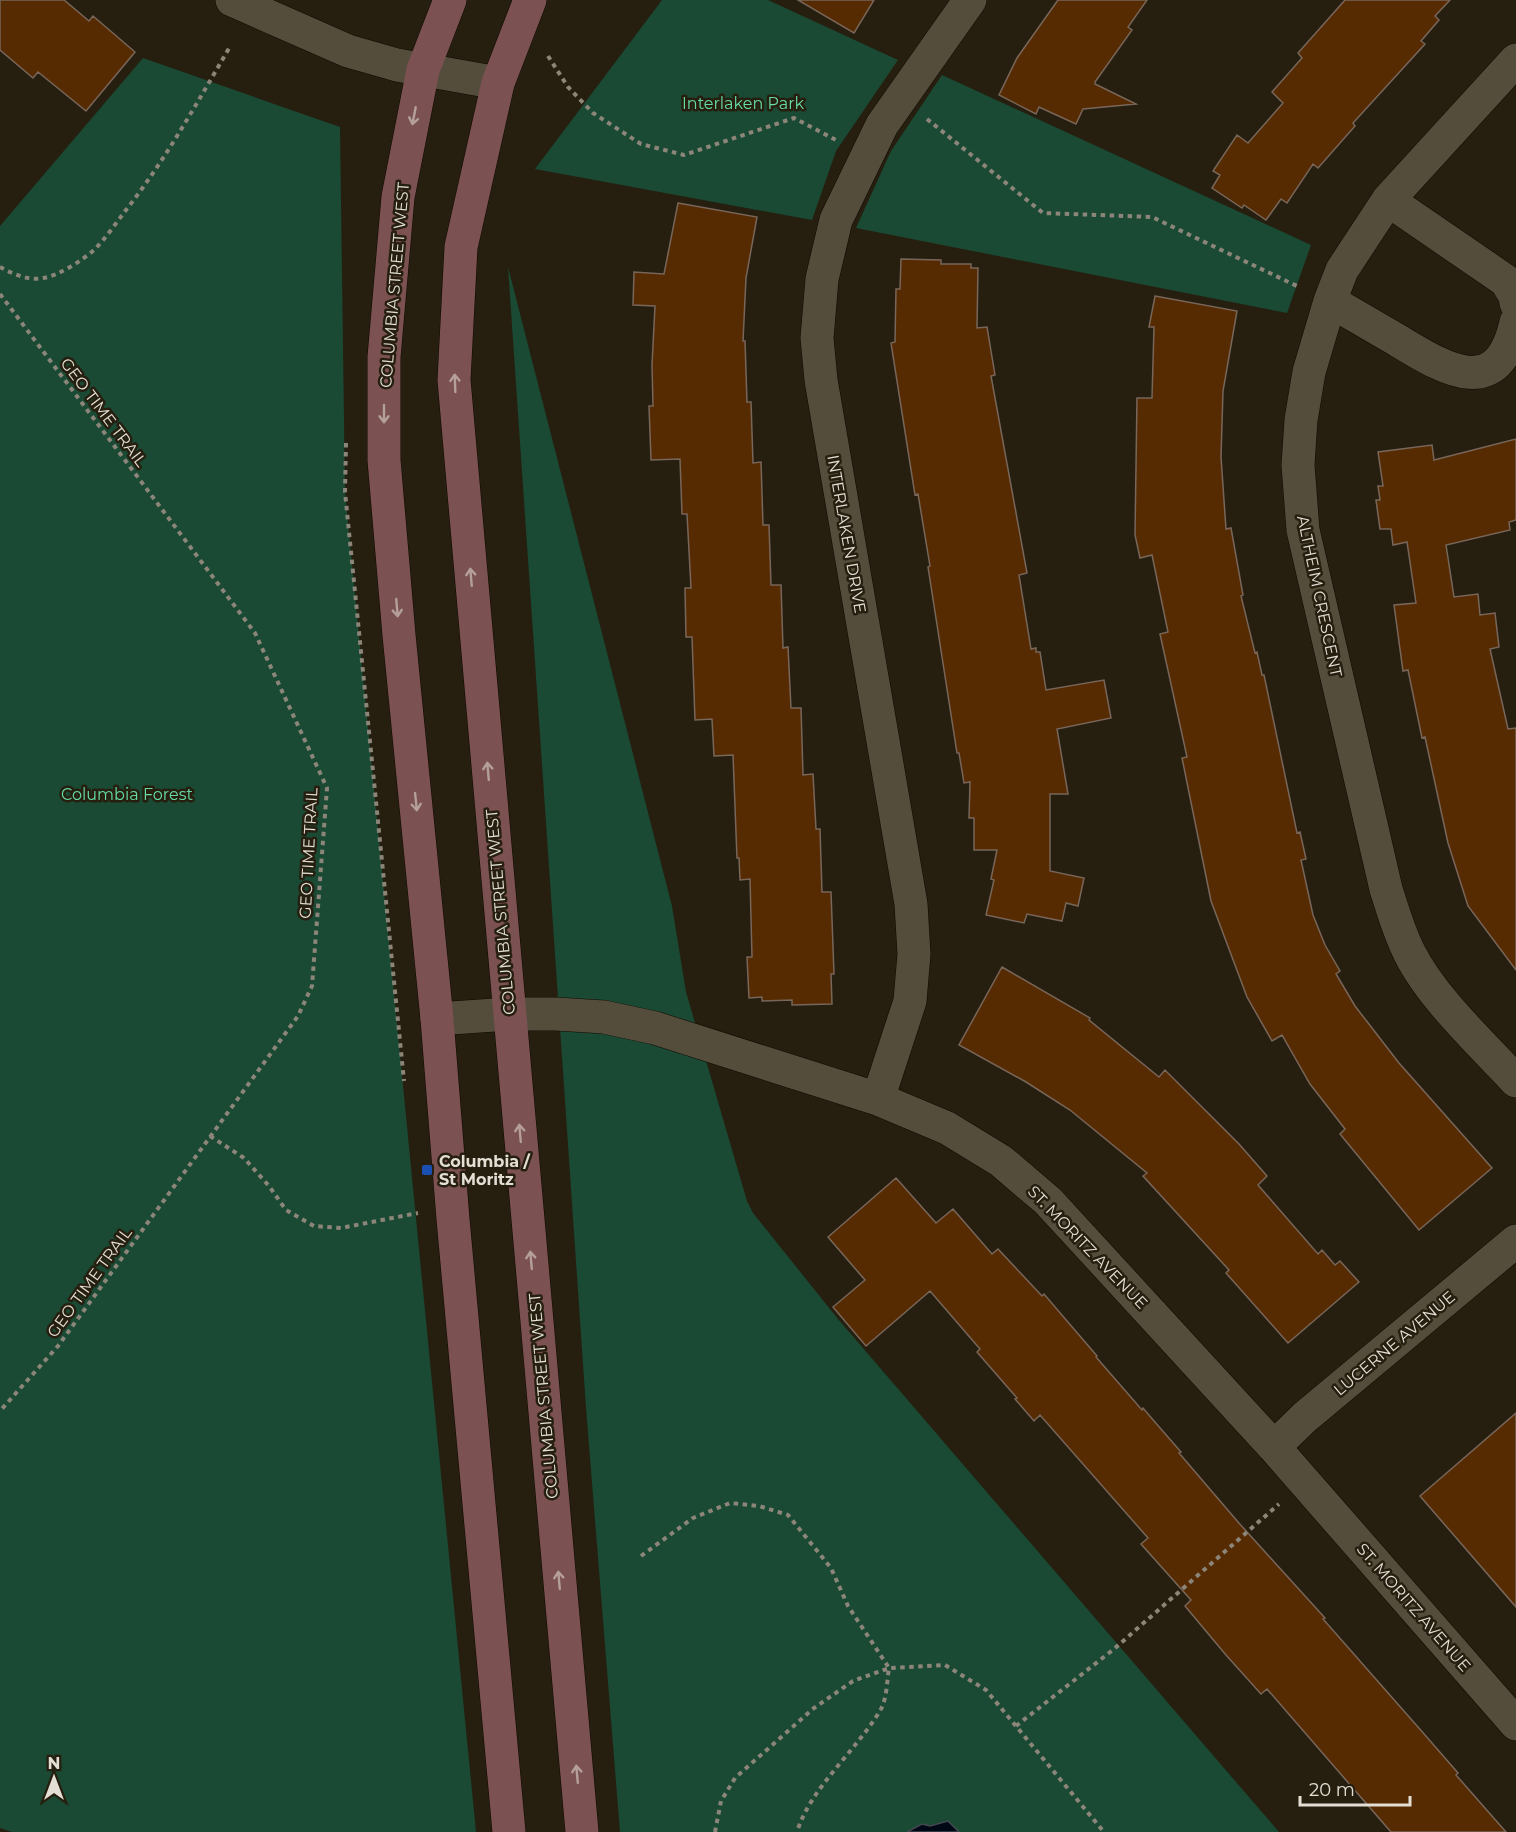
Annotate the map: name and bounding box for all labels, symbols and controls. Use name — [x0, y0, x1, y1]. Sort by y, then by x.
park label: Interlaken Park — [682, 94, 804, 113]
one-way arrow — [408, 105, 419, 125]
street label: COLUMBIA STREET WEST — [376, 181, 413, 389]
street label: GEO TIME TRAIL — [56, 354, 151, 471]
one-way arrow — [449, 373, 461, 393]
one-way arrow — [378, 403, 390, 423]
street label: INTERLAKEN DRIVE — [823, 453, 870, 615]
street label: ALTHEIM CRESCENT — [1293, 514, 1346, 679]
one-way arrow — [465, 568, 476, 588]
one-way arrow — [392, 598, 403, 617]
one-way arrow — [482, 762, 493, 782]
park label: Columbia Forest — [61, 785, 193, 804]
street label: GEO TIME TRAIL — [296, 786, 321, 919]
one-way arrow — [411, 792, 422, 812]
street label: COLUMBIA STREET WEST — [482, 808, 519, 1016]
one-way arrow — [514, 1124, 525, 1143]
place label: Columbia / St Moritz — [439, 1152, 531, 1189]
marker: Columbia / St Moritz — [420, 1163, 434, 1177]
street label: ST. MORITZ AVENUE — [1024, 1182, 1151, 1313]
street label: GEO TIME TRAIL — [43, 1223, 136, 1341]
one-way arrow — [525, 1250, 536, 1270]
street label: LUCERNE AVENUE — [1330, 1287, 1459, 1400]
street label: COLUMBIA STREET WEST — [525, 1292, 562, 1500]
street label: ST. MORITZ AVENUE — [1353, 1539, 1475, 1675]
one-way arrow — [553, 1570, 564, 1590]
north arrow — [24, 1748, 84, 1808]
text: N — [48, 1754, 60, 1773]
one-way arrow — [571, 1764, 582, 1784]
scale bar — [1300, 1769, 1410, 1807]
text: 20 m — [1309, 1779, 1355, 1801]

